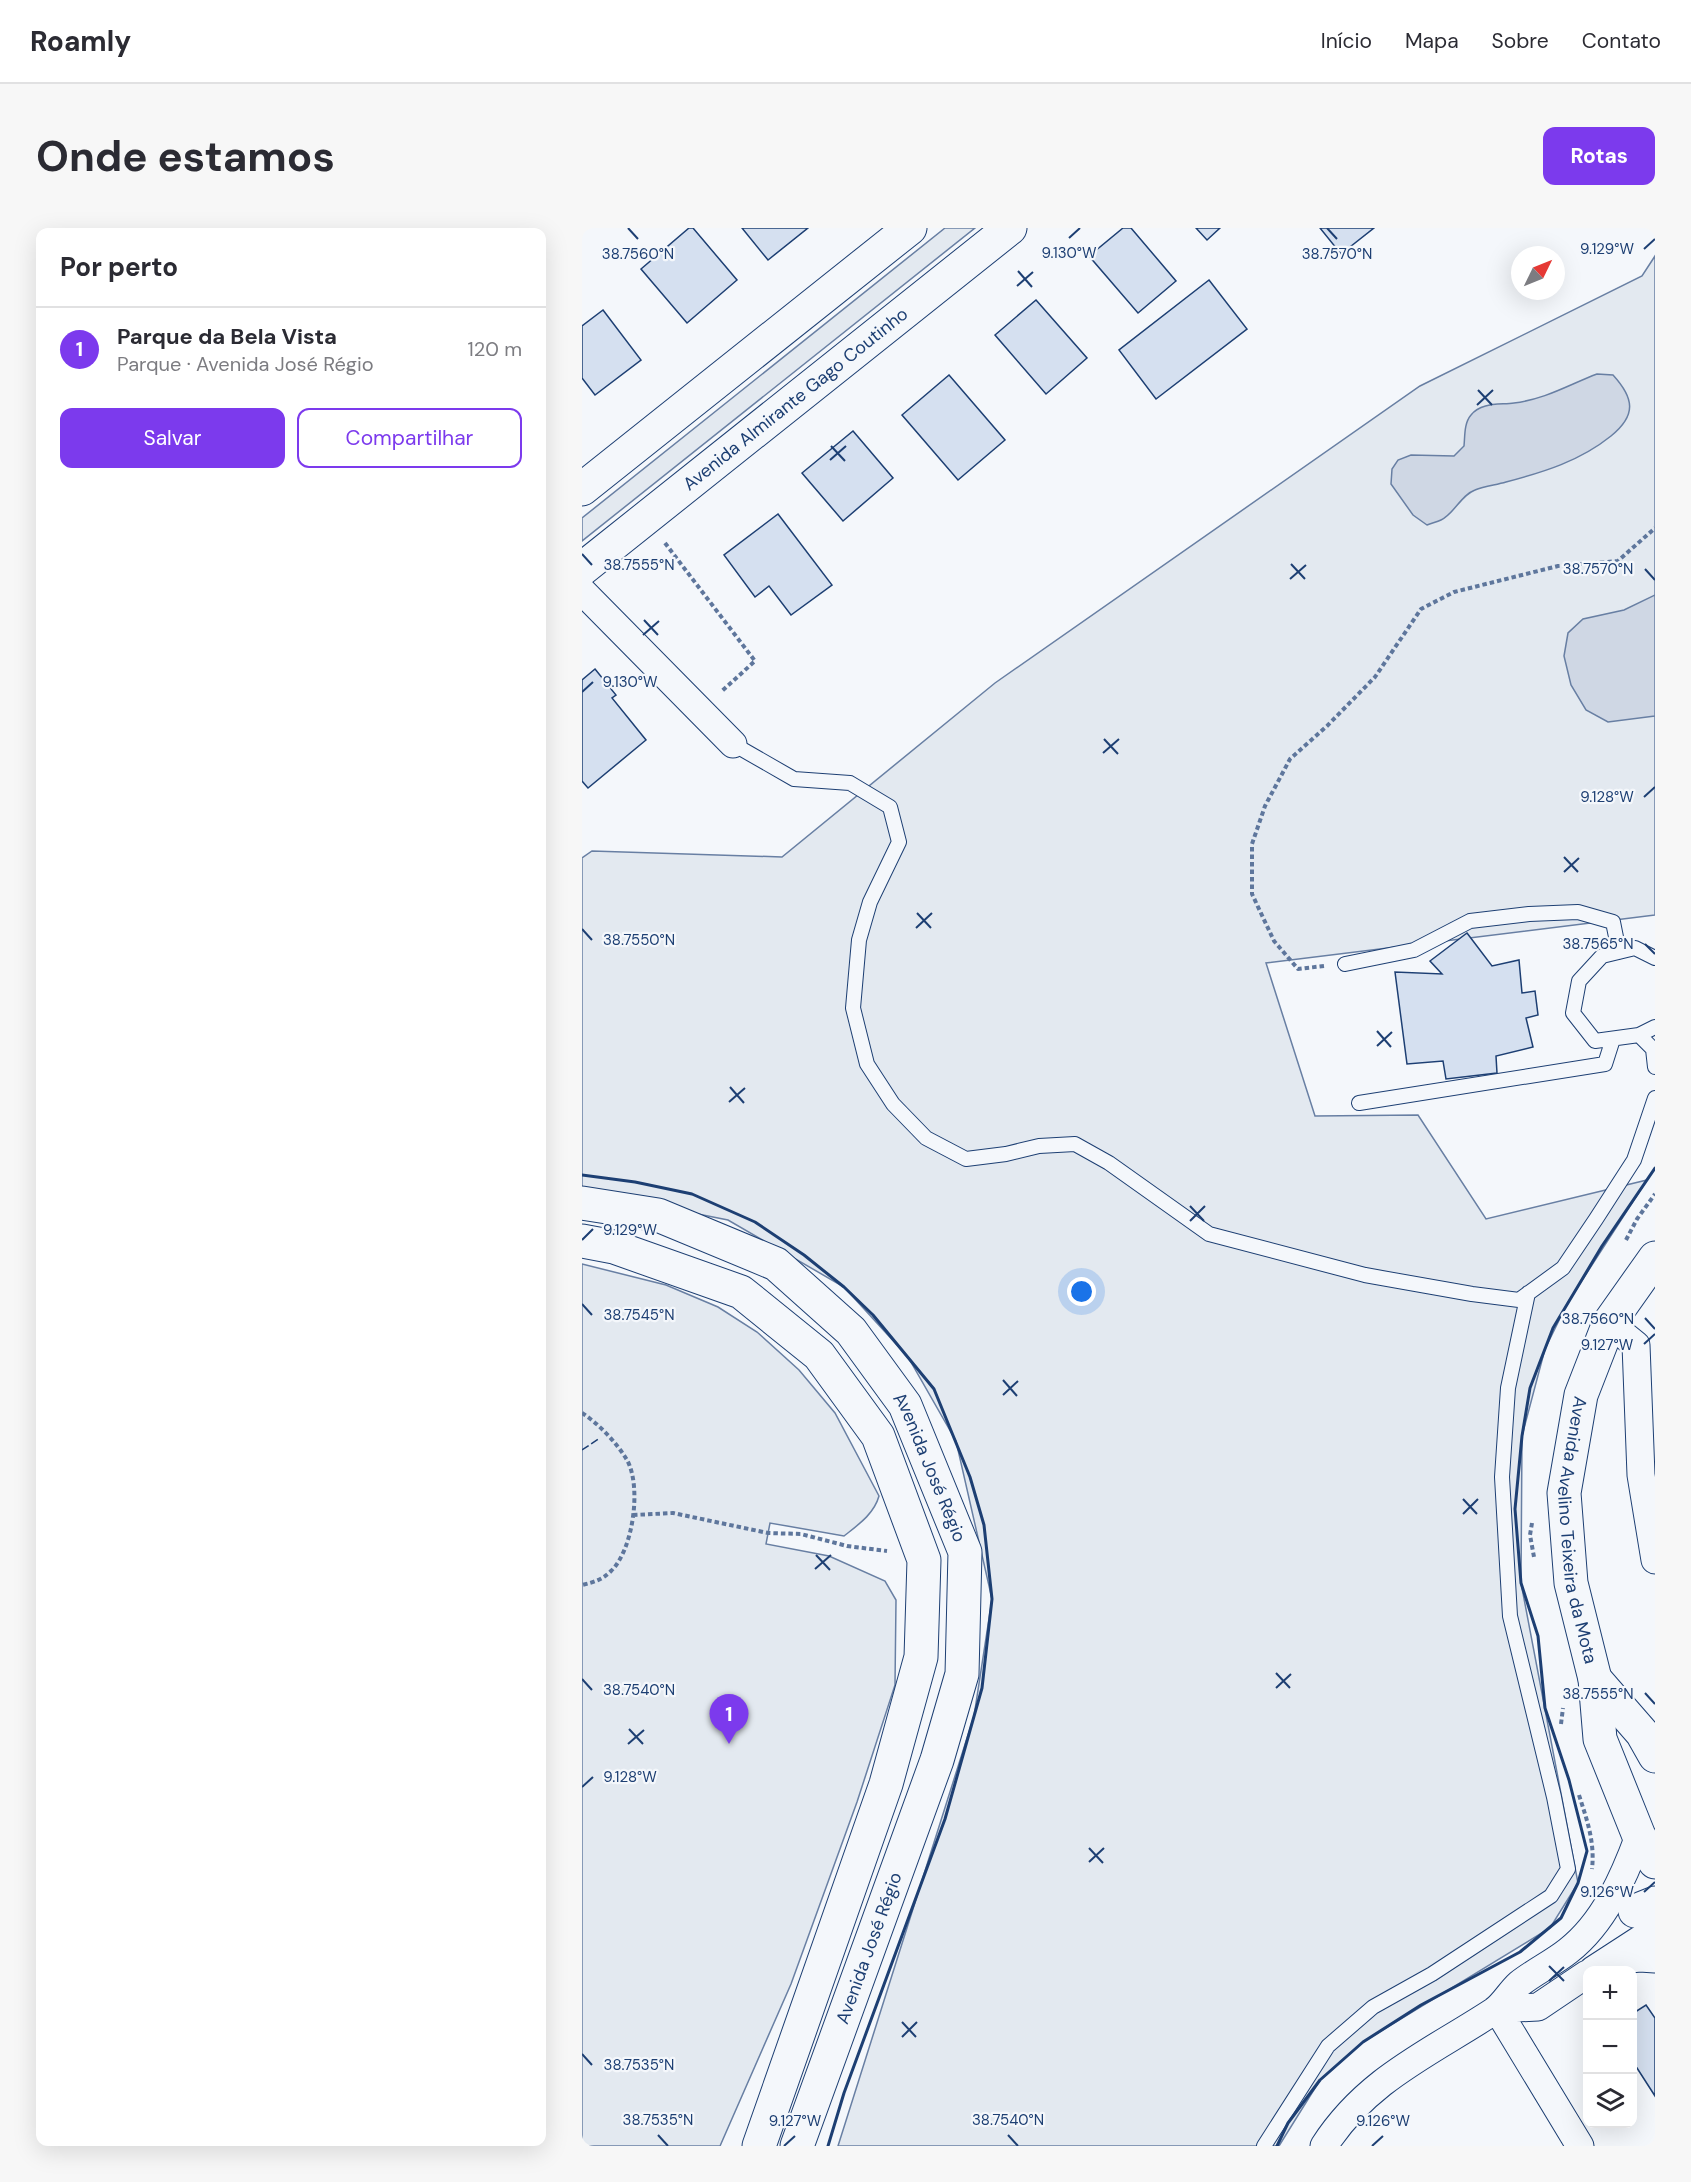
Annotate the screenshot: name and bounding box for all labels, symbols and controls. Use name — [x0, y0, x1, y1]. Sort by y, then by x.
text: Roamly — [30, 23, 131, 60]
text: Início — [1321, 27, 1372, 55]
text: Mapa — [1405, 27, 1459, 55]
text: Sobre — [1492, 27, 1549, 55]
text: Contato — [1582, 27, 1661, 55]
button: Rotas — [1543, 127, 1655, 185]
text: Onde estamos — [36, 129, 335, 184]
text: 9.129°W — [1580, 239, 1634, 259]
text: 9.130°W — [1041, 243, 1097, 263]
text: 38.7560°N — [602, 244, 674, 264]
text: 38.7570°N — [1302, 244, 1372, 264]
north arrow — [1511, 246, 1565, 300]
text: Por perto — [60, 250, 178, 284]
street label: Avenida Almirante Gago Coutinho — [678, 302, 913, 496]
text: Parque da Bela Vista — [117, 322, 337, 351]
text: 1 — [76, 336, 83, 362]
text: 120 m — [468, 336, 522, 362]
text: Parque · Avenida José Régio — [117, 351, 374, 377]
button: Salvar — [60, 408, 285, 468]
button: Compartilhar — [297, 408, 522, 468]
text: 38.7555°N — [603, 555, 675, 575]
text: 38.7570°N — [1563, 559, 1633, 579]
text: 9.130°W — [602, 672, 658, 692]
text: 9.128°W — [1580, 787, 1634, 807]
text: 38.7550°N — [603, 930, 675, 950]
text: 38.7565°N — [1562, 934, 1634, 954]
text: 9.129°W — [603, 1220, 657, 1240]
your location — [1067, 1277, 1096, 1306]
text: 38.7545°N — [604, 1305, 675, 1325]
text: 38.7560°N — [1562, 1309, 1634, 1329]
text: 9.127°W — [1581, 1335, 1634, 1355]
street label: Avenida José Régio — [888, 1387, 972, 1546]
street label: Avenida Avelino Teixeira da Mota — [1552, 1395, 1603, 1666]
text: 38.7540°N — [603, 1680, 675, 1700]
text: 38.7555°N — [1562, 1684, 1634, 1704]
pin: 1 — [710, 1694, 748, 1744]
text: 9.128°W — [603, 1767, 657, 1787]
street label: Avenida José Régio — [830, 1869, 908, 2027]
text: 9.126°W — [1580, 1882, 1634, 1902]
map controls — [1583, 1966, 1637, 2128]
button: + — [1583, 1966, 1637, 2020]
button: − — [1583, 2020, 1637, 2074]
text: 38.7535°N — [604, 2055, 674, 2075]
button: layers — [1583, 2074, 1637, 2128]
text: 38.7535°N — [623, 2110, 693, 2130]
text: 38.7540°N — [972, 2110, 1044, 2130]
text: 9.127°W — [769, 2111, 822, 2131]
text: 9.126°W — [1356, 2111, 1410, 2131]

